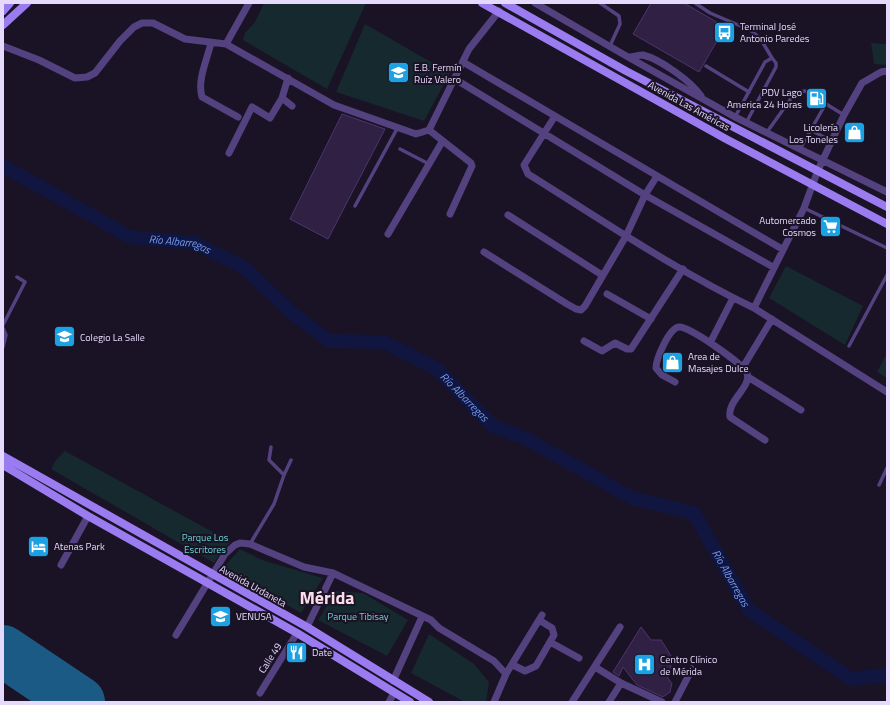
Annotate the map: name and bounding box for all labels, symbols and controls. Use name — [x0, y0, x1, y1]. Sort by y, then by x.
bus stop icon: Terminal José Antonio Paredes — [711, 19, 737, 45]
place label: Terminal José Antonio Paredes — [740, 19, 810, 46]
school or university icon: E.B. Fermín Ruíz Valero — [385, 60, 411, 86]
place label: E.B. Fermín Ruíz Valero — [414, 60, 462, 87]
street label: Avenida Las Américas — [645, 77, 733, 135]
place label: PDV Lago America 24 Horas — [727, 85, 802, 112]
fuel station icon: PDV Lago America 24 Horas — [804, 85, 830, 111]
place label: Licolería Los Toneles — [789, 120, 838, 147]
shop icon: Licolería Los Toneles — [841, 120, 867, 146]
place label: Automercado Cosmos — [759, 213, 816, 240]
supermarket icon: Automercado Cosmos — [818, 213, 844, 239]
water label: Río Albarregas — [148, 231, 215, 258]
school or university icon: Colegio La Salle — [51, 324, 77, 350]
place label: Colegio La Salle — [80, 330, 145, 345]
shop icon: Area de Masajes Dulce — [659, 349, 685, 375]
place label: Area de Masajes Dulce — [688, 349, 749, 376]
water label: Río Albarregas — [437, 369, 493, 426]
park label: Parque Los Escritores — [182, 530, 229, 557]
hotel icon: Atenas Park — [26, 533, 52, 559]
place label: Atenas Park — [54, 539, 105, 554]
water label: Río Albarregas — [708, 547, 754, 611]
street label: Avenida Urdaneta — [217, 561, 289, 611]
district label: Mérida — [300, 584, 354, 611]
school or university icon: VENUSA — [207, 603, 233, 629]
place label: VENUSA — [236, 609, 272, 624]
park label: Parque Tibisay — [327, 609, 389, 624]
street label: Calle 49 — [255, 639, 285, 676]
restaurant icon: Date — [283, 639, 309, 665]
place label: Date — [312, 645, 332, 660]
hospital icon: Centro Clínico de Mérida — [631, 652, 657, 678]
place label: Centro Clínico de Mérida — [660, 652, 717, 679]

